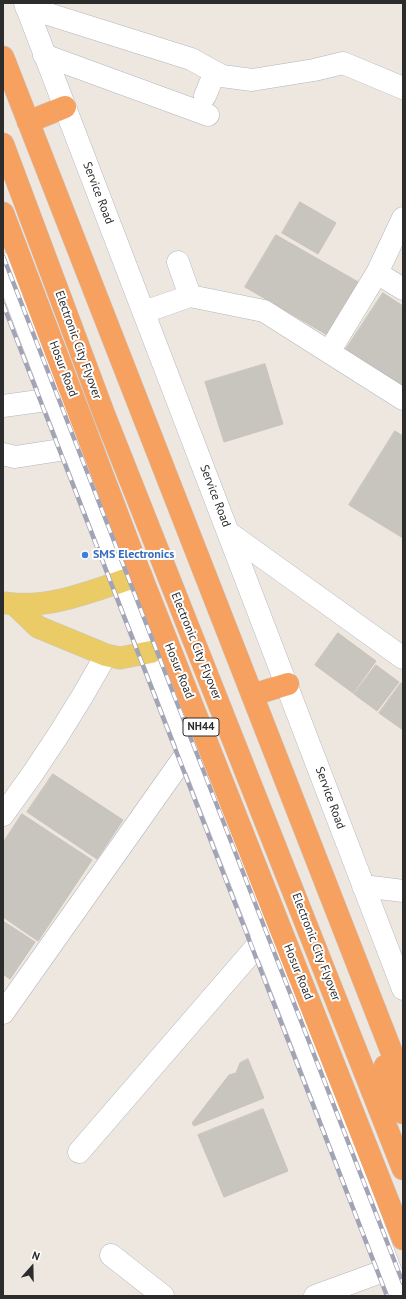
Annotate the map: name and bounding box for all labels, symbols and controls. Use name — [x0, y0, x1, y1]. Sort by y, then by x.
street label: Service Road — [80, 160, 116, 226]
street label: Electronic City Flyover — [52, 289, 104, 401]
street label: Hosur Road — [46, 339, 80, 399]
street label: Service Road — [197, 463, 233, 529]
place label: SMS Electronics — [93, 548, 174, 562]
marker: SMS Electronics — [80, 550, 90, 560]
street label: Electronic City Flyover — [168, 590, 224, 702]
street label: Hosur Road — [161, 641, 197, 701]
road number: NH44 — [183, 718, 219, 736]
street label: Service Road — [312, 765, 348, 831]
street label: Electronic City Flyover — [289, 891, 343, 1003]
street label: Hosur Road — [280, 942, 316, 1002]
north arrow — [12, 1247, 52, 1287]
text: N — [30, 1248, 42, 1264]

